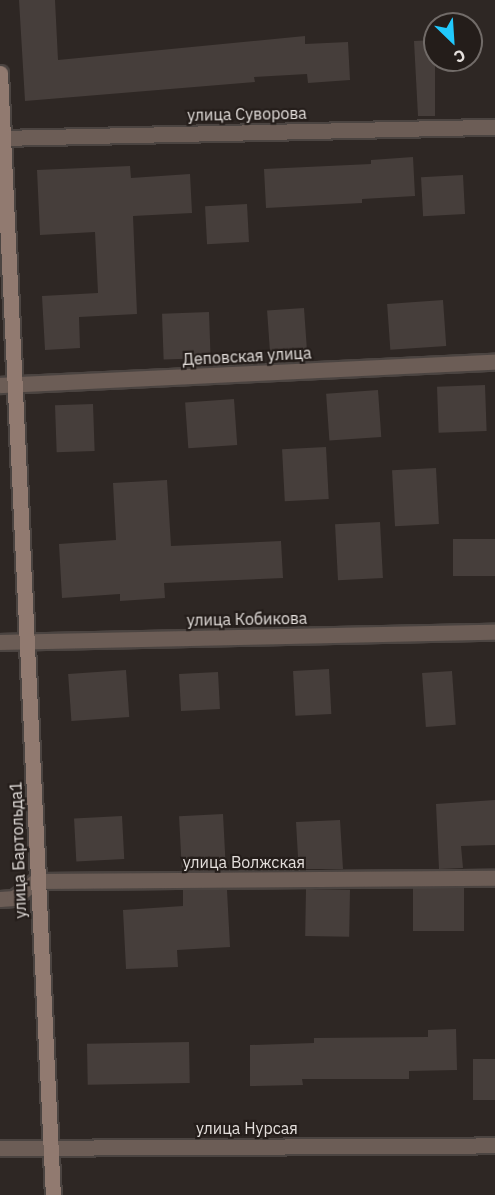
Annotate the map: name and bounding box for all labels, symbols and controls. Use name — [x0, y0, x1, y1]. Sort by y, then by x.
north arrow — [423, 12, 483, 72]
text: С — [451, 45, 469, 68]
street label: улица Суворова — [187, 103, 307, 125]
street label: Деповская улица — [182, 343, 312, 369]
street label: улица Кобикова — [187, 608, 307, 630]
street label: улица Бартольда1 — [6, 781, 30, 919]
street label: улица Волжская — [183, 852, 305, 872]
street label: улица Нурсая — [196, 1118, 298, 1138]

